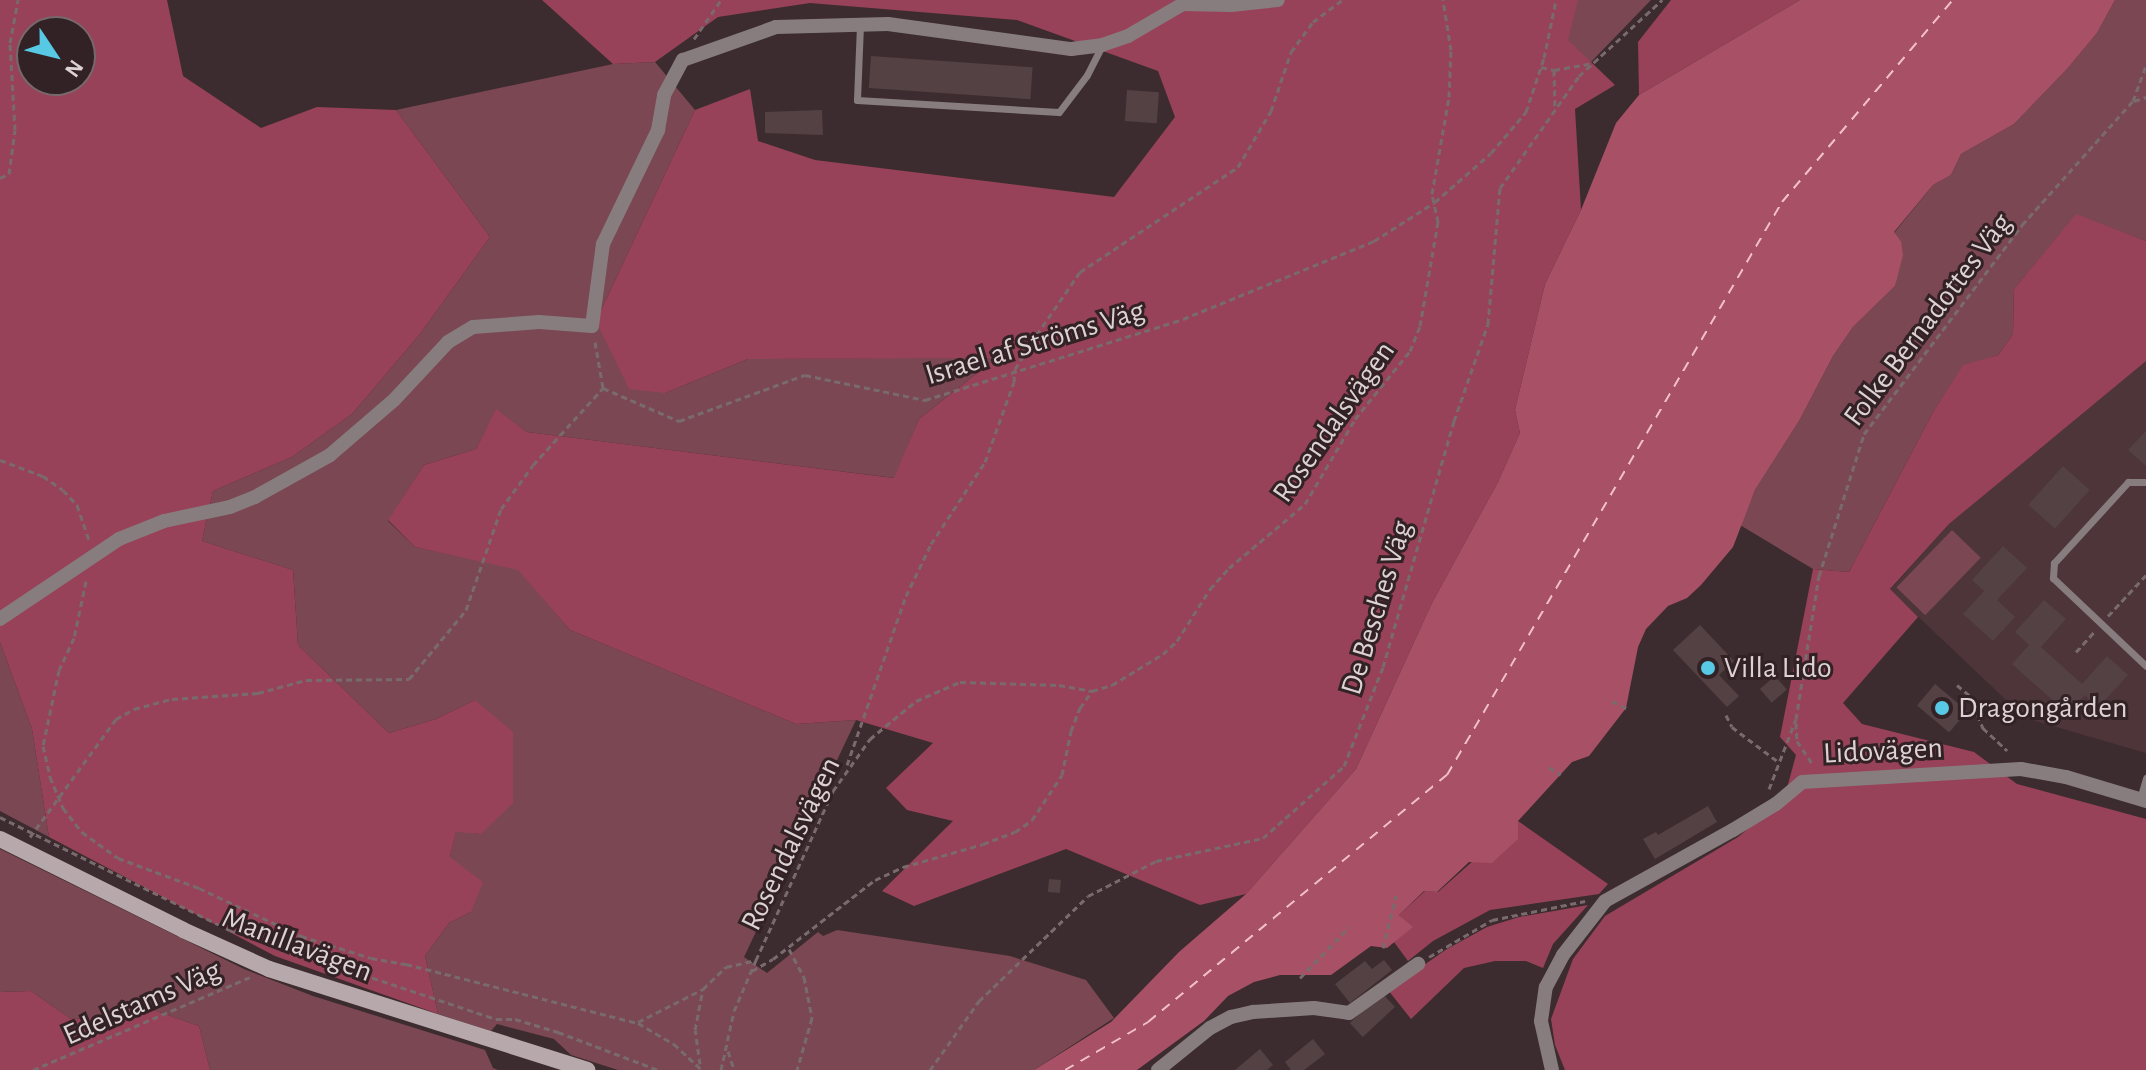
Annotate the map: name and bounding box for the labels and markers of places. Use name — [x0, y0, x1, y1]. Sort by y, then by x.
place label: Villa Lido — [1724, 650, 1832, 686]
marker: Villa Lido — [1699, 659, 1717, 677]
place label: Dragongården — [1958, 690, 2127, 726]
marker: Dragongården — [1933, 699, 1951, 717]

